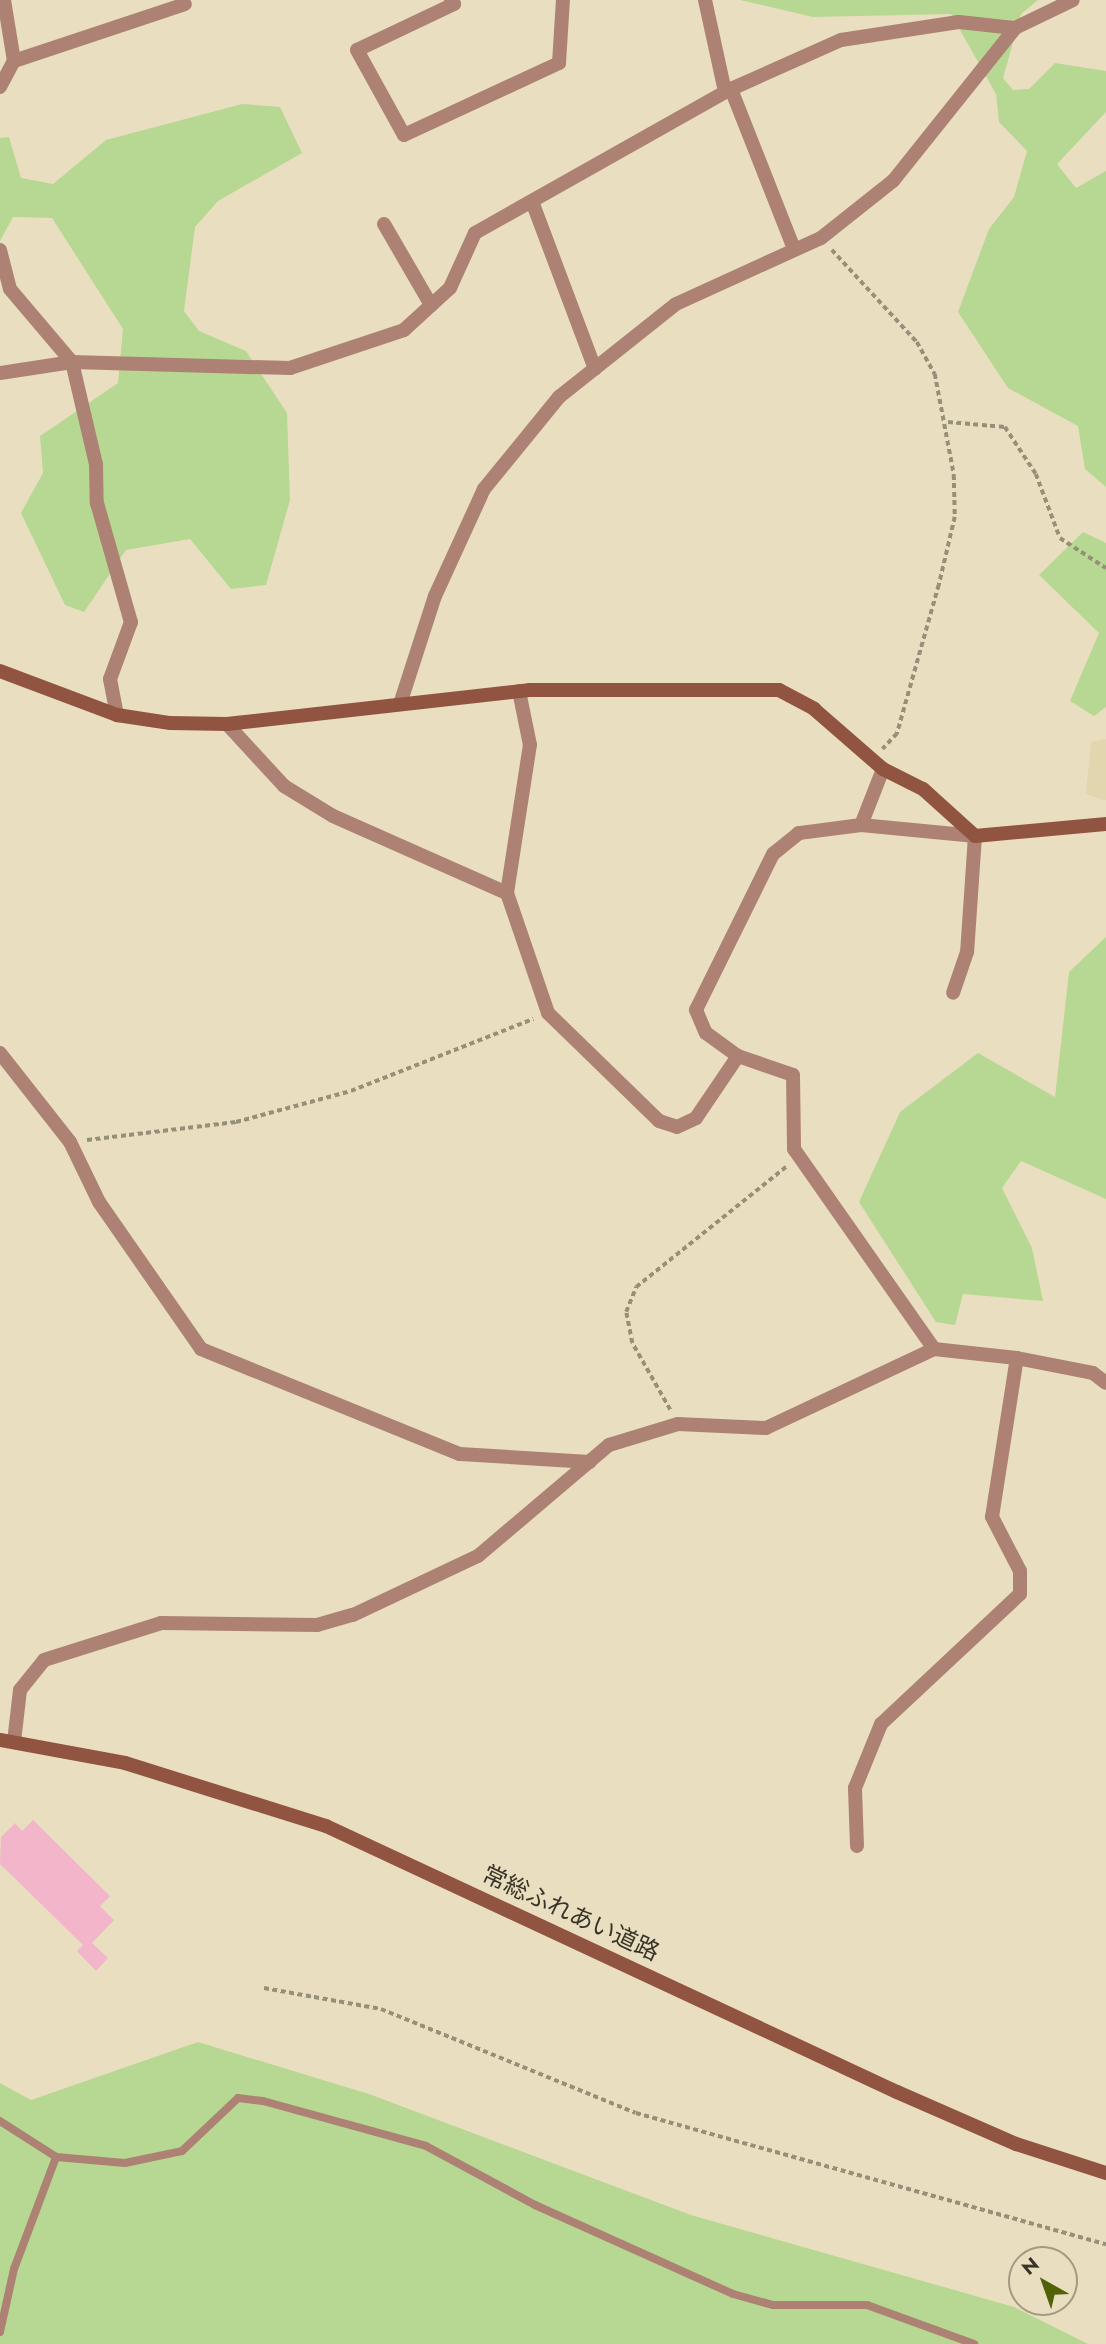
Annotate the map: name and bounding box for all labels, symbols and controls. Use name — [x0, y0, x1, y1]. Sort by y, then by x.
street label: 常総ふれあい道路 — [478, 1859, 664, 1967]
north arrow — [1008, 2246, 1078, 2316]
text: N — [1016, 2251, 1045, 2281]

